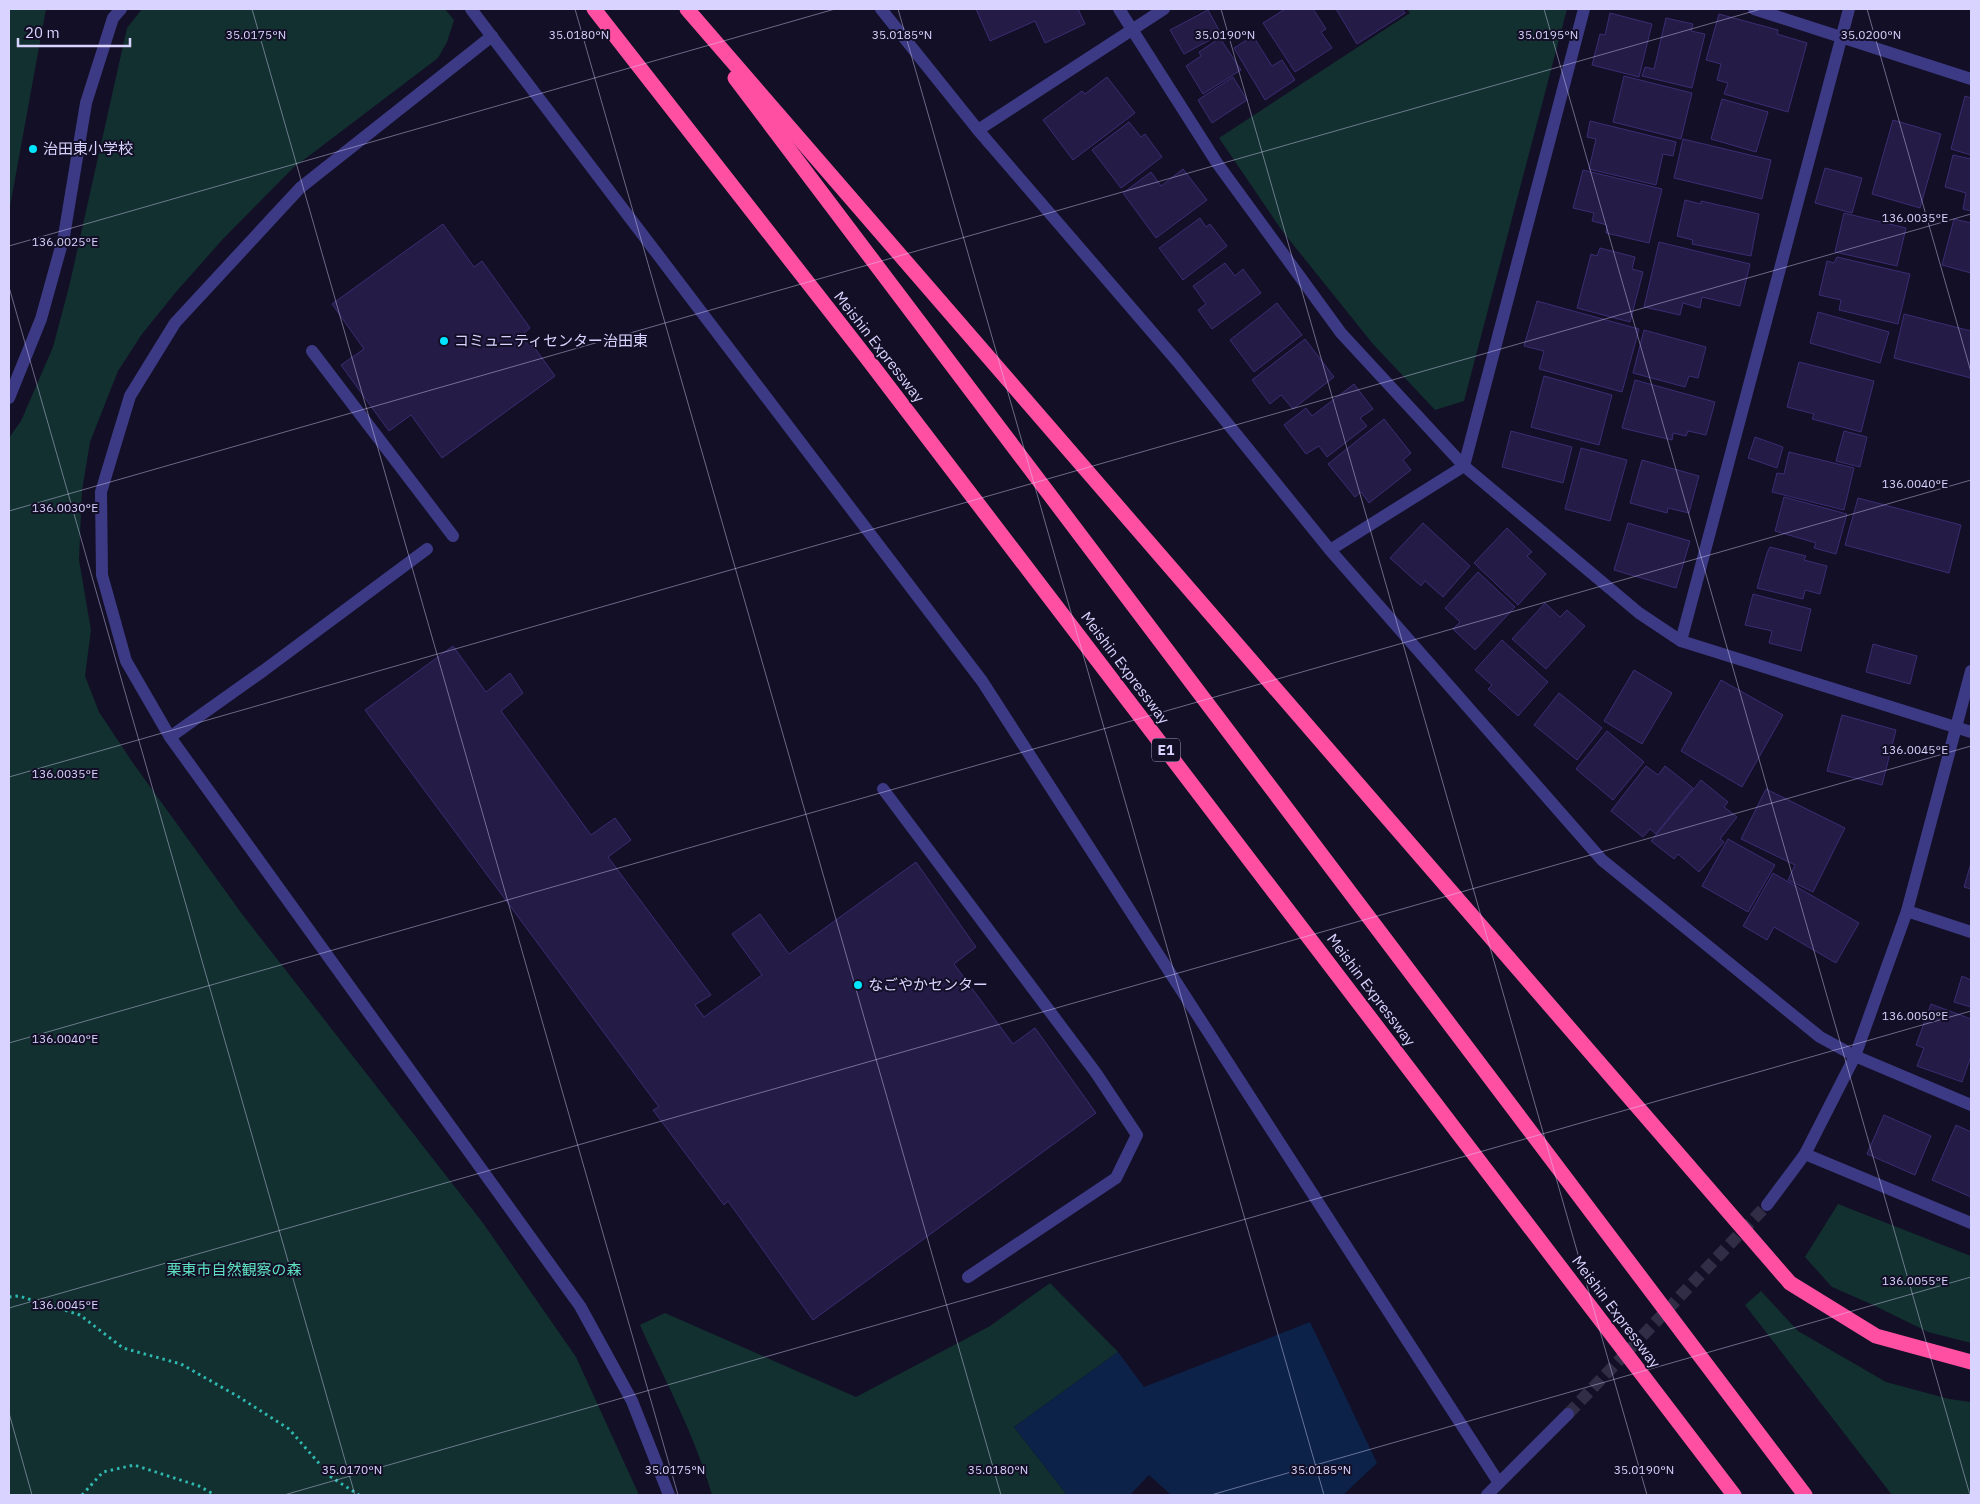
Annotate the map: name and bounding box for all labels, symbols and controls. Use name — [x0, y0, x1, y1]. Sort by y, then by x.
scale bar — [18, 15, 130, 47]
text: 20 m — [25, 23, 60, 42]
text: 35.0175°N — [226, 27, 286, 42]
text: 35.0180°N — [549, 27, 609, 42]
text: 35.0185°N — [872, 27, 932, 42]
text: 35.0190°N — [1195, 27, 1255, 42]
text: 35.0195°N — [1518, 27, 1578, 42]
text: 35.0200°N — [1841, 27, 1901, 42]
place label: 治田東小学校 — [43, 139, 133, 158]
marker: 治田東小学校 — [27, 143, 39, 155]
text: 136.0035°E — [1882, 210, 1948, 225]
text: 136.0025°E — [32, 234, 98, 249]
street label: Meishin Expressway — [830, 287, 929, 406]
place label: コミュニティセンター治田東 — [454, 331, 648, 350]
marker: コミュニティセンター治田東 — [438, 335, 450, 347]
text: 136.0040°E — [1882, 476, 1948, 491]
text: 136.0030°E — [32, 500, 98, 515]
street label: Meishin Expressway — [1077, 608, 1174, 728]
road number: E1 — [1152, 738, 1180, 762]
text: 136.0045°E — [1882, 742, 1948, 757]
text: 136.0035°E — [32, 766, 98, 781]
street label: Meishin Expressway — [1323, 930, 1420, 1050]
place label: なごやかセンター — [868, 975, 988, 994]
marker: なごやかセンター — [852, 979, 864, 991]
text: 136.0050°E — [1882, 1008, 1948, 1023]
text: 136.0040°E — [32, 1031, 98, 1046]
street label: Meishin Expressway — [1568, 1252, 1665, 1372]
park label: 栗東市自然観察の森 — [166, 1260, 302, 1279]
text: 136.0055°E — [1882, 1273, 1948, 1288]
text: 136.0045°E — [32, 1297, 98, 1312]
text: 35.0170°N — [322, 1462, 382, 1477]
text: 35.0175°N — [645, 1462, 705, 1477]
text: 35.0180°N — [968, 1462, 1028, 1477]
text: 35.0185°N — [1291, 1462, 1351, 1477]
text: 35.0190°N — [1614, 1462, 1674, 1477]

